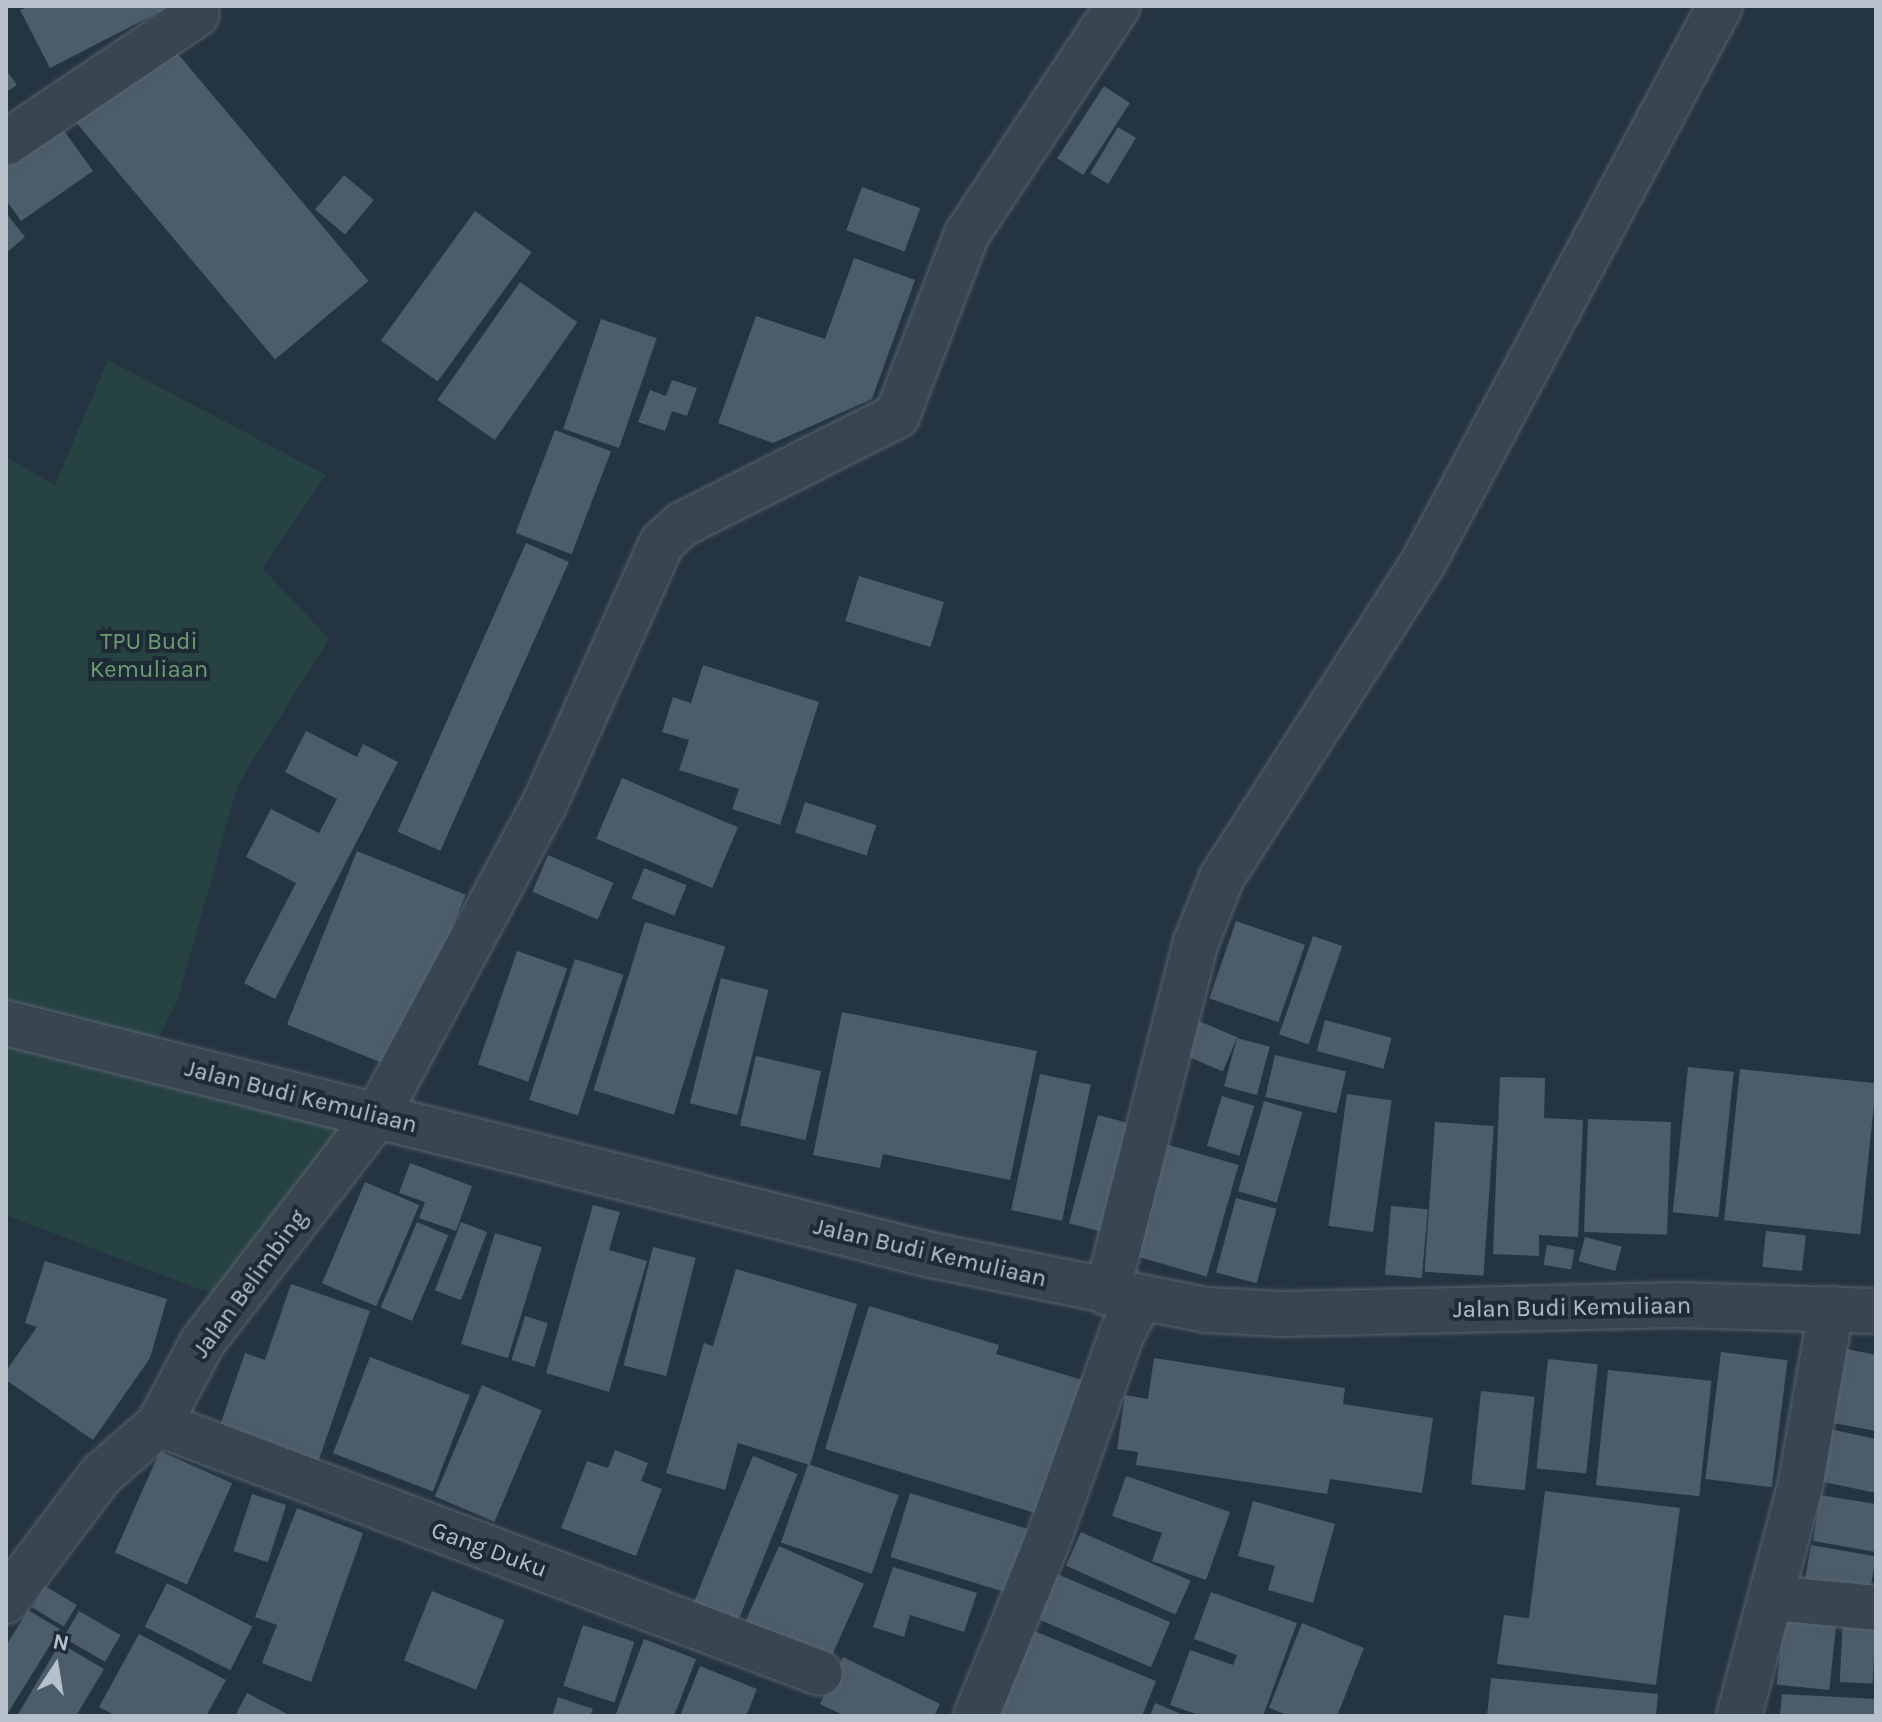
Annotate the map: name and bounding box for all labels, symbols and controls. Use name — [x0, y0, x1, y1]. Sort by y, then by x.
park label: TPU Budi Kemuliaan — [90, 628, 208, 684]
street label: Jalan Budi Kemuliaan — [182, 1054, 420, 1140]
street label: Jalan Belimbing — [187, 1204, 313, 1364]
street label: Jalan Budi Kemuliaan — [811, 1212, 1049, 1294]
street label: Jalan Budi Kemuliaan — [1453, 1292, 1691, 1324]
street label: Gang Duku — [427, 1516, 551, 1584]
north arrow — [16, 1626, 96, 1706]
text: N — [51, 1628, 71, 1657]

